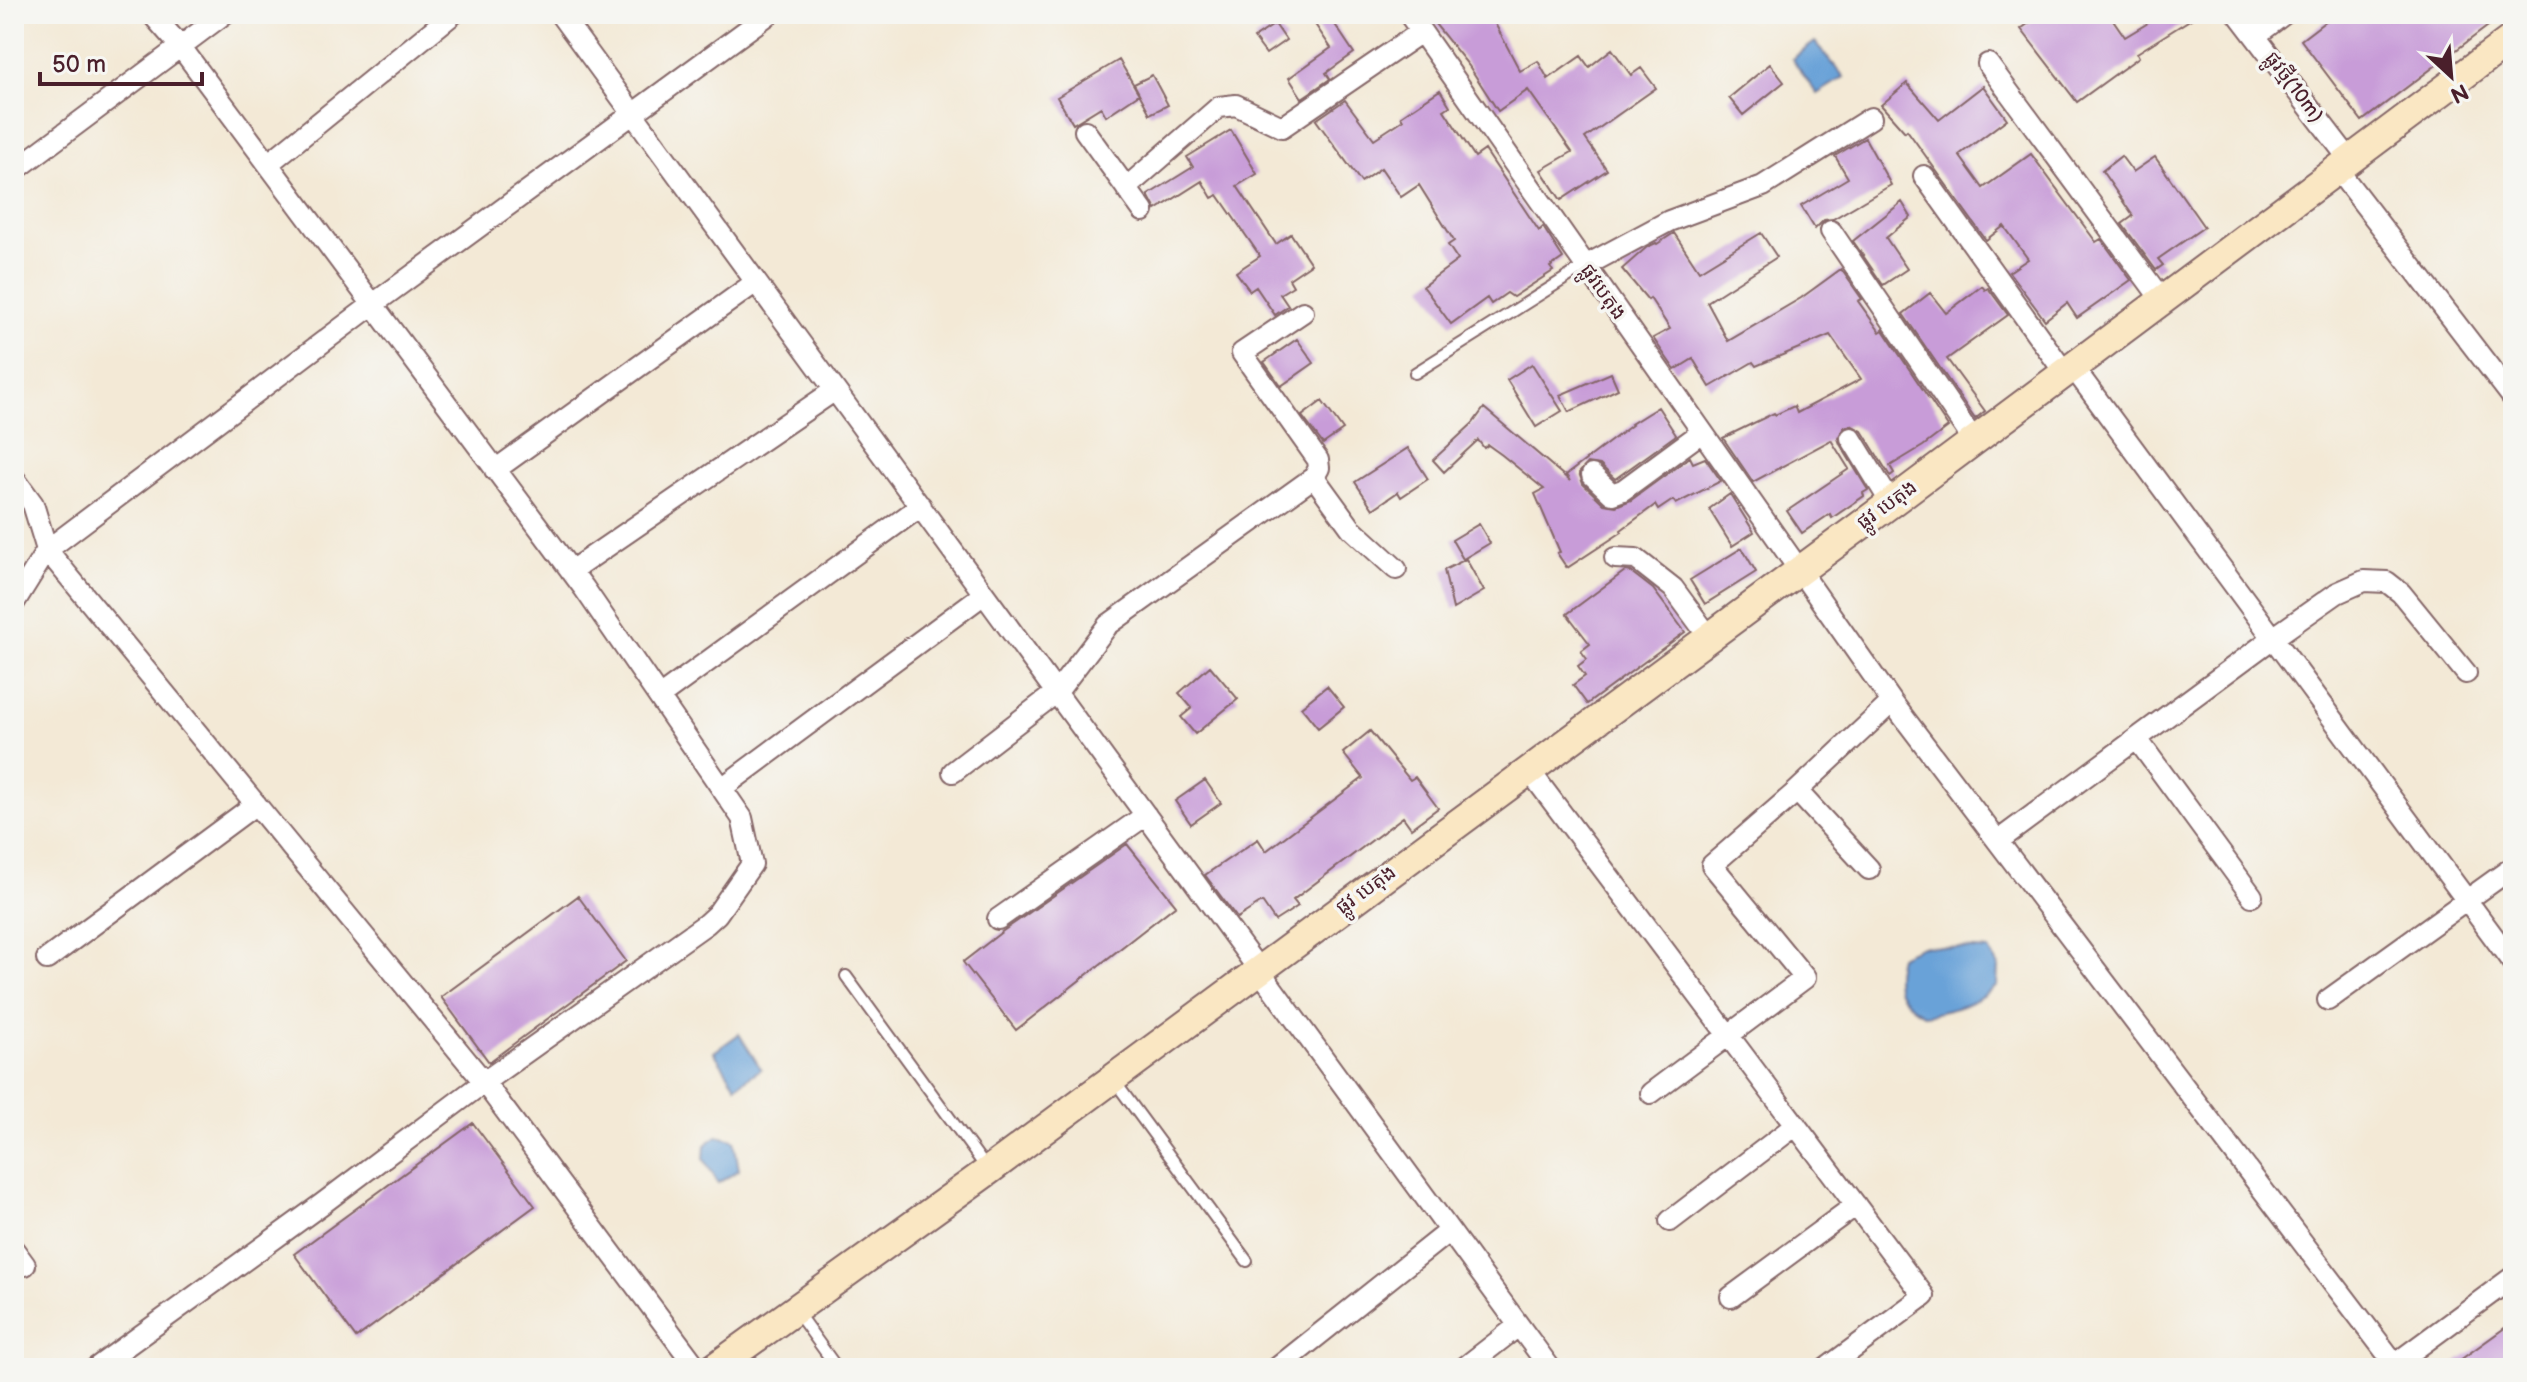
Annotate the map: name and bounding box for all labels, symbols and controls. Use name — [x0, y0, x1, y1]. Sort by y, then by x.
scale bar — [40, 36, 202, 86]
north arrow — [2411, 36, 2491, 116]
street label: ផ្លូវថ្មី(10m) — [2255, 46, 2330, 131]
text: 50 m — [52, 50, 106, 79]
text: N — [2446, 77, 2472, 108]
street label: ផ្លូវបេតុង — [1570, 259, 1631, 328]
street label: ផ្លូវ បេតុង — [1852, 475, 1925, 540]
street label: ផ្លូវ បេតុង — [1331, 860, 1404, 925]

